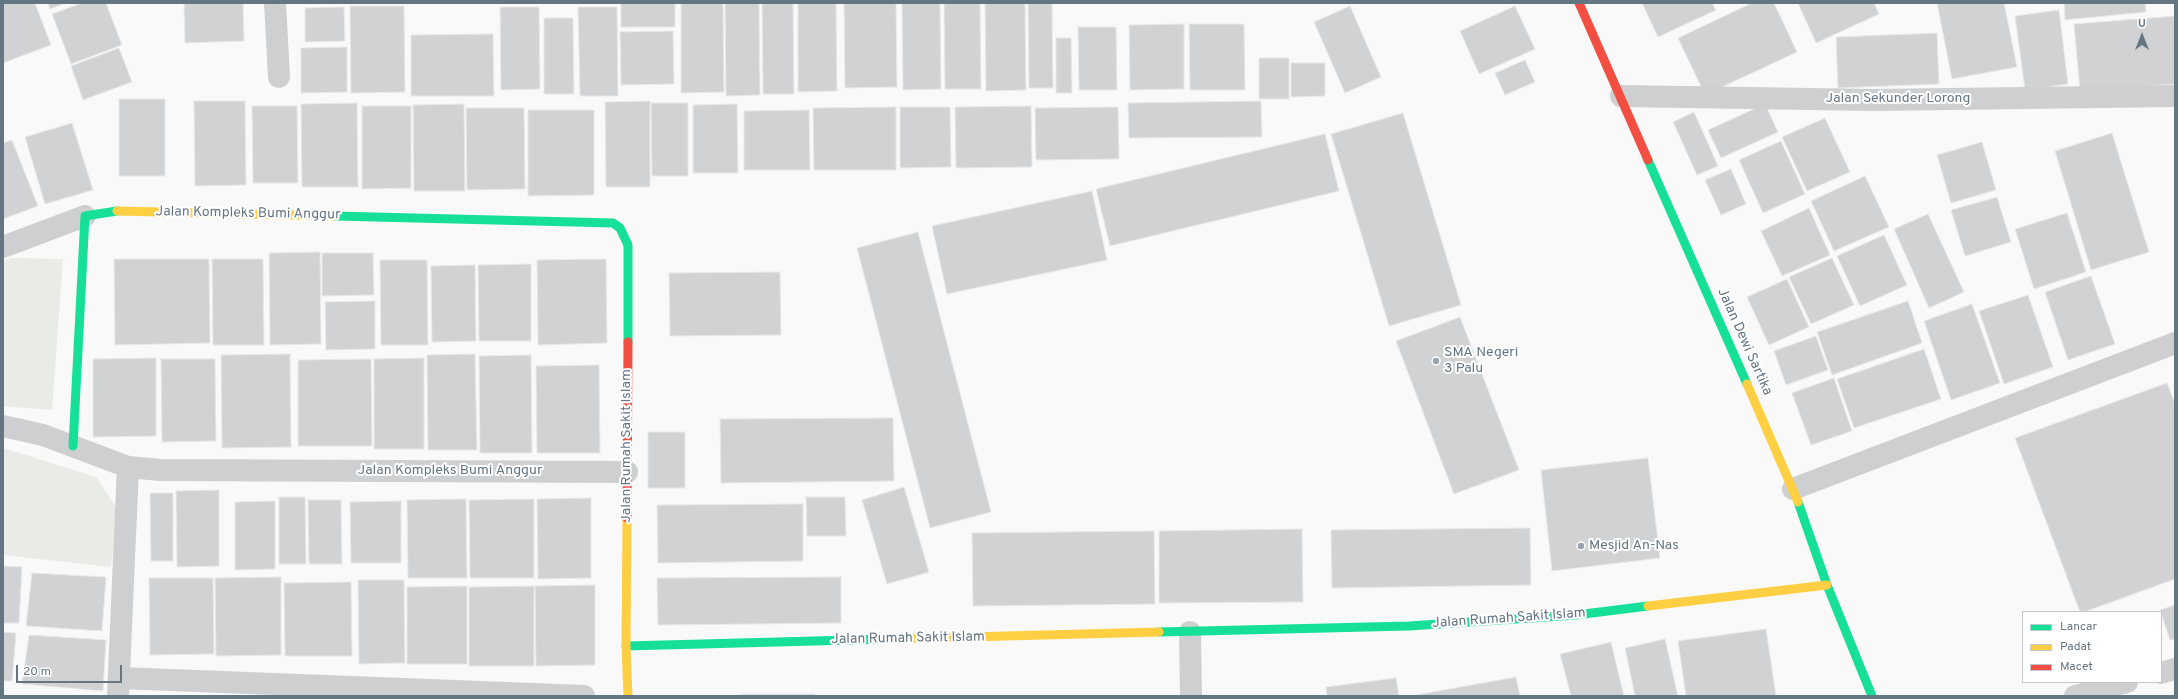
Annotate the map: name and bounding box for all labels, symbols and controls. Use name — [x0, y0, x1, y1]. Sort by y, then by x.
north arrow — [2122, 16, 2162, 56]
text: U — [2138, 17, 2146, 31]
street label: Jalan Sekunder Lorong — [1825, 91, 1971, 107]
street label: Jalan Kompleks Bumi Anggur — [155, 204, 341, 224]
street label: Jalan Dewi Sartika — [1713, 286, 1775, 398]
place label: SMA Negeri 3 Palu — [1444, 345, 1518, 378]
marker: SMA Negeri 3 Palu — [1431, 356, 1441, 366]
street label: Jalan Rumah Sakit Islam — [619, 369, 635, 523]
street label: Jalan Kompleks Bumi Anggur — [358, 463, 542, 479]
place label: Mesjid An-Nas — [1589, 538, 1679, 554]
marker: Mesjid An-Nas — [1576, 541, 1586, 551]
street label: Jalan Rumah Sakit Islam — [1432, 605, 1586, 633]
legend — [2022, 611, 2162, 683]
text: Lancar — [2060, 619, 2097, 635]
street label: Jalan Rumah Sakit Islam — [831, 629, 985, 649]
text: Padat — [2060, 639, 2091, 655]
scale bar — [18, 657, 124, 683]
text: Macet — [2060, 659, 2093, 675]
text: 20 m — [23, 664, 51, 680]

